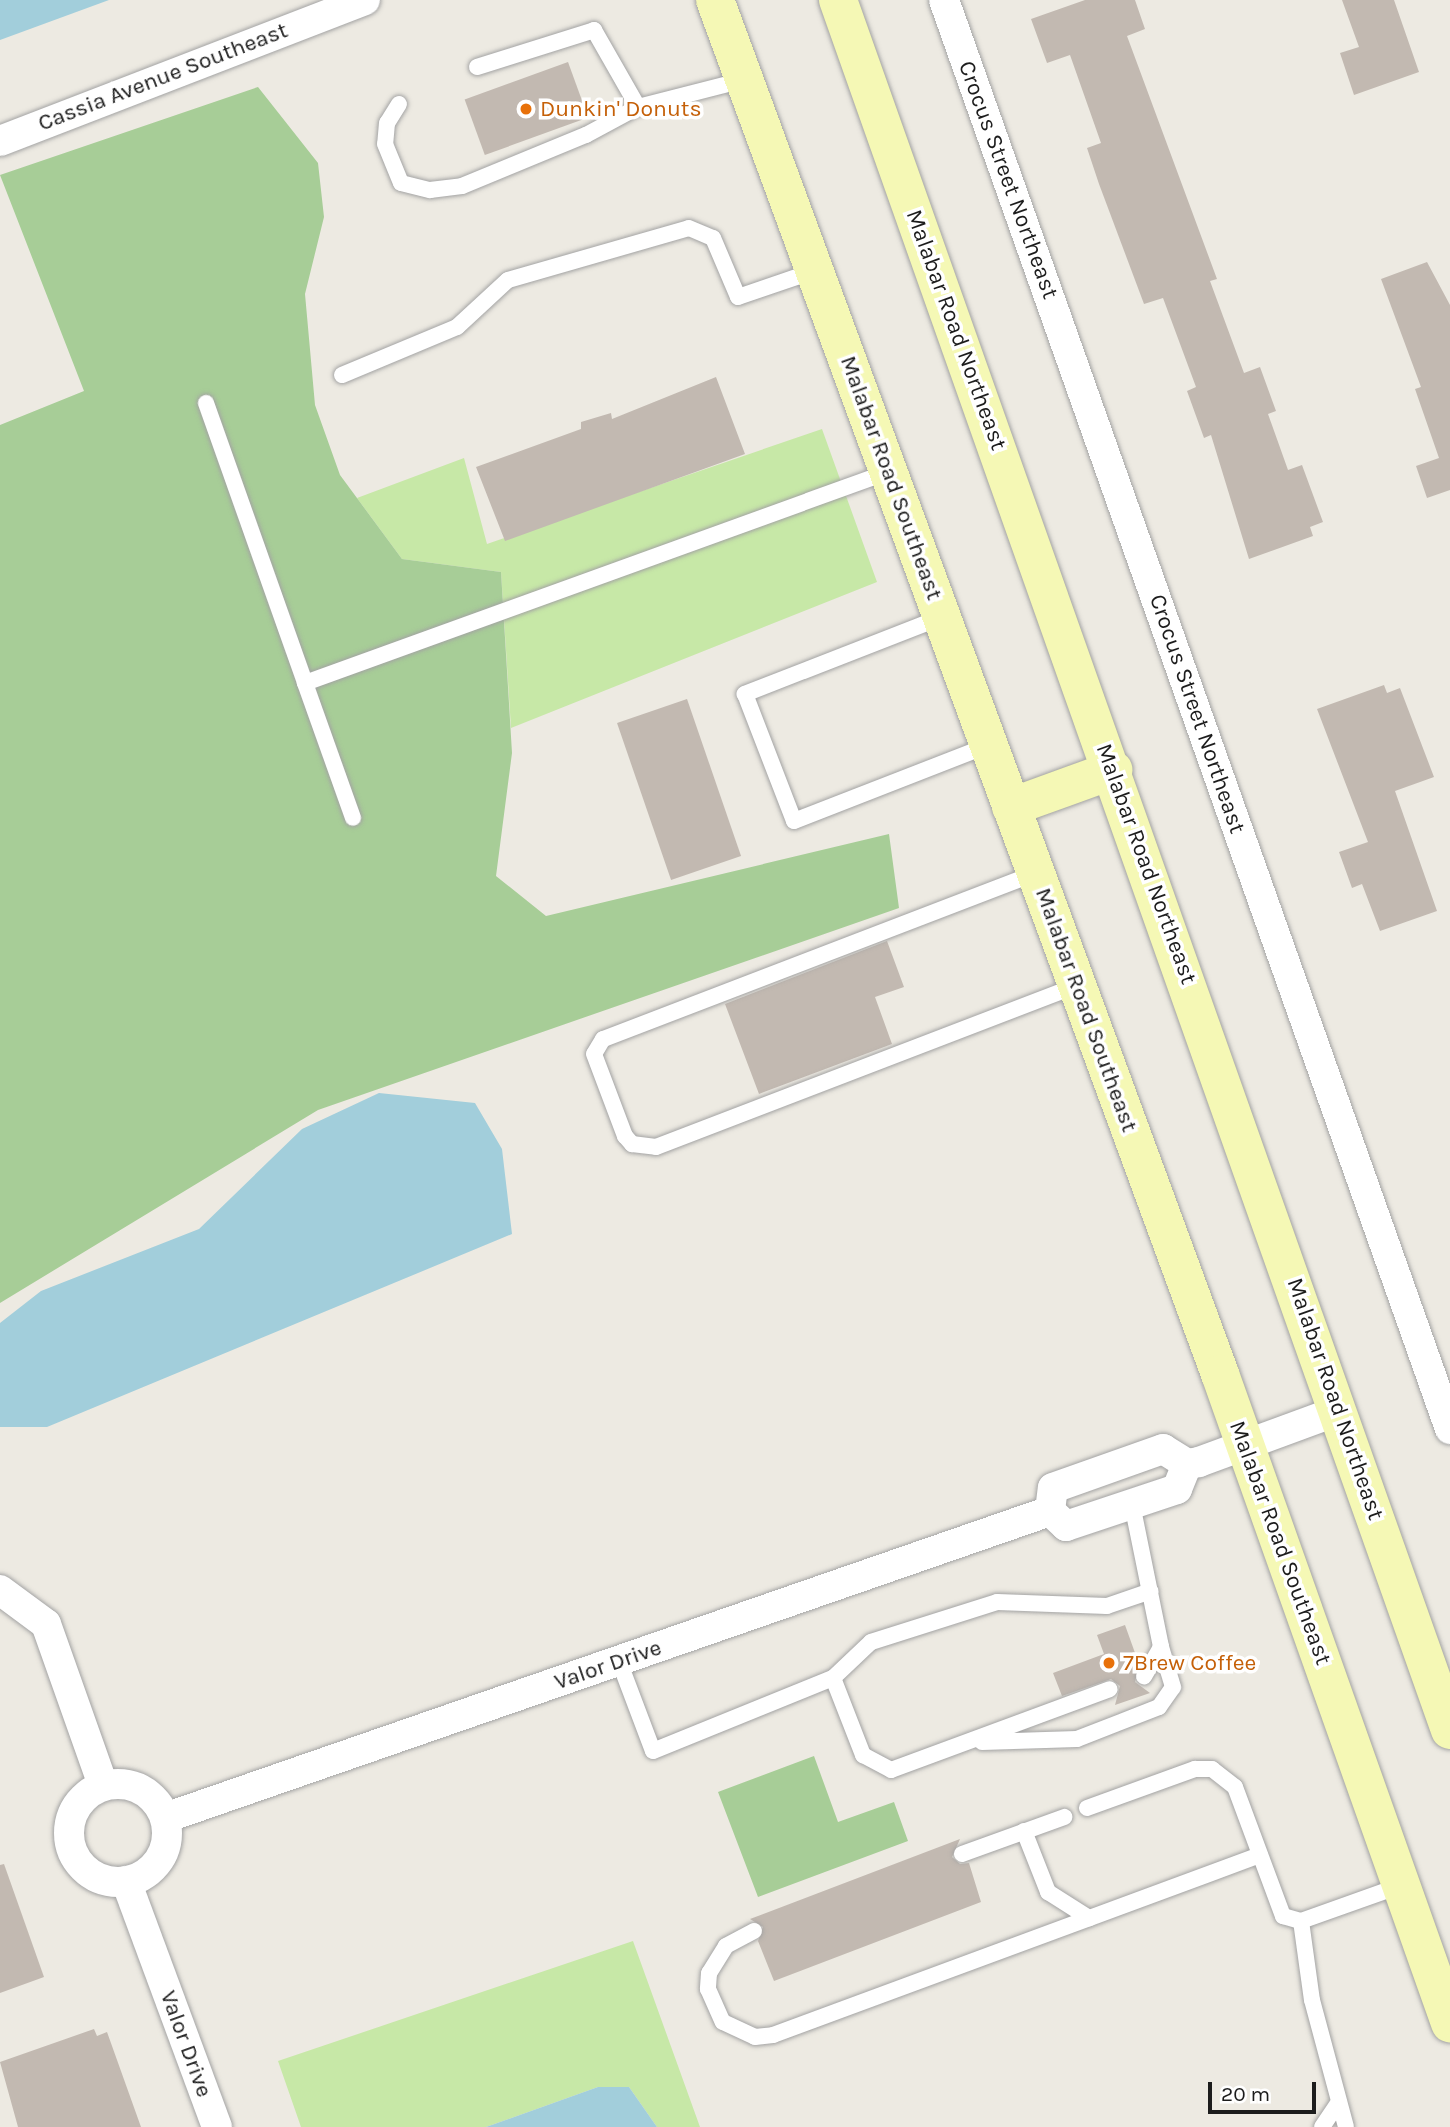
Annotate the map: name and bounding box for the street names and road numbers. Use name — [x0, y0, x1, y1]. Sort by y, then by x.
street label: Cassia Avenue Southeast — [34, 17, 292, 137]
street label: Crocus Street Northeast — [952, 57, 1064, 303]
street label: Malabar Road Northeast — [900, 206, 1012, 454]
street label: Malabar Road Southeast — [834, 352, 948, 604]
street label: Crocus Street Northeast — [1143, 591, 1251, 837]
street label: Malabar Road Northeast — [1090, 740, 1202, 988]
street label: Malabar Road Southeast — [1029, 884, 1143, 1136]
street label: Malabar Road Northeast — [1281, 1274, 1389, 1524]
street label: Malabar Road Southeast — [1223, 1417, 1337, 1669]
street label: Valor Drive — [551, 1634, 665, 1696]
street label: Valor Drive — [154, 1987, 218, 2101]

